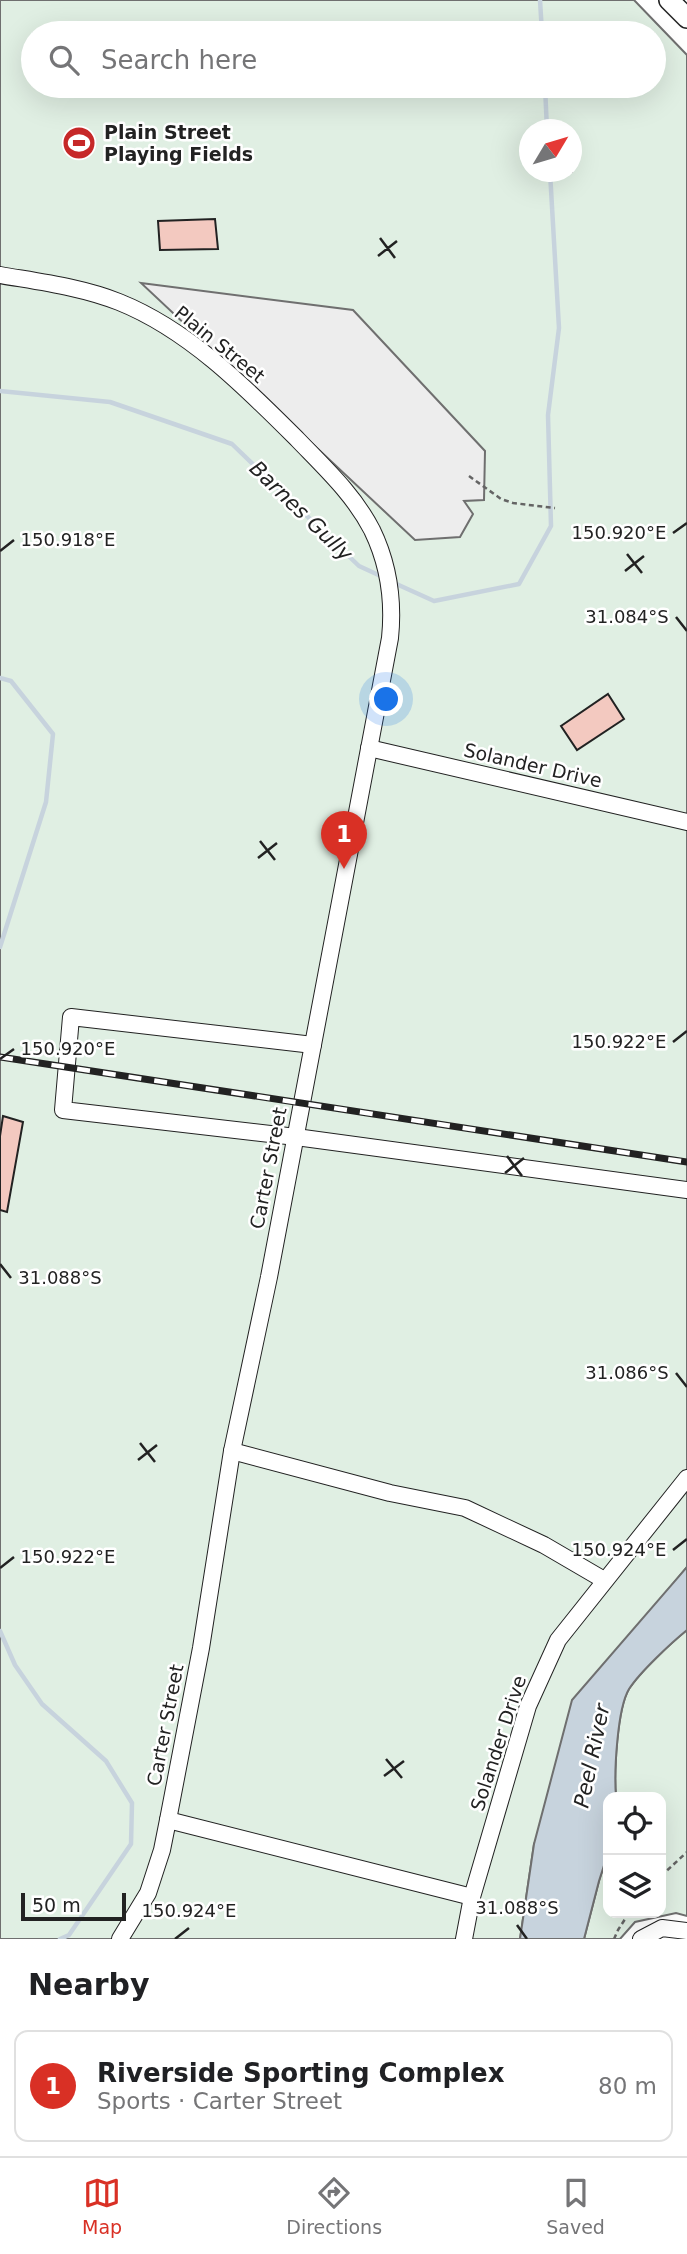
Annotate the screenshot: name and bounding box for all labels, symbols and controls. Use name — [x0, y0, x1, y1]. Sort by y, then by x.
search box — [21, 21, 666, 98]
icon: search — [45, 41, 83, 79]
text: Search here — [101, 45, 257, 75]
north arrow — [519, 119, 582, 182]
place label: Plain Street Playing Fields — [104, 121, 253, 165]
sports icon: Plain Street Playing Fields — [60, 124, 98, 162]
street label: Plain Street — [171, 301, 269, 387]
water label: Barnes Gully — [245, 456, 358, 566]
text: 150.920°E — [572, 522, 666, 543]
text: 150.918°E — [21, 529, 115, 550]
text: 31.084°S — [585, 606, 669, 627]
your location — [369, 682, 403, 716]
street label: Solander Drive — [462, 738, 604, 792]
pin: 1 — [321, 811, 367, 869]
text: 150.922°E — [572, 1031, 666, 1052]
text: 150.920°E — [21, 1038, 115, 1059]
street label: Carter Street — [245, 1105, 291, 1231]
text: 31.088°S — [18, 1267, 102, 1288]
text: 31.086°S — [585, 1362, 669, 1383]
text: 150.924°E — [572, 1539, 666, 1560]
text: 150.922°E — [21, 1546, 115, 1567]
street label: Carter Street — [142, 1662, 188, 1788]
street label: Solander Drive — [466, 1673, 530, 1813]
water label: Peel River — [569, 1701, 615, 1810]
map controls — [603, 1792, 666, 1918]
button: locate — [603, 1792, 666, 1855]
button: layers — [603, 1855, 666, 1918]
scale bar — [21, 1890, 126, 1922]
text: 50 m — [32, 1894, 81, 1916]
text: 31.088°S — [475, 1897, 559, 1918]
text: 150.924°E — [142, 1900, 236, 1921]
text: Nearby — [28, 1967, 150, 2002]
text: Riverside Sporting Complex — [97, 2058, 505, 2088]
text: 1 — [45, 2073, 61, 2099]
text: 80 m — [598, 2073, 657, 2099]
text: Sports · Carter Street — [97, 2088, 342, 2114]
tab: Map — [82, 2174, 122, 2238]
tab: Directions — [286, 2174, 382, 2238]
tab: Saved — [546, 2174, 605, 2238]

